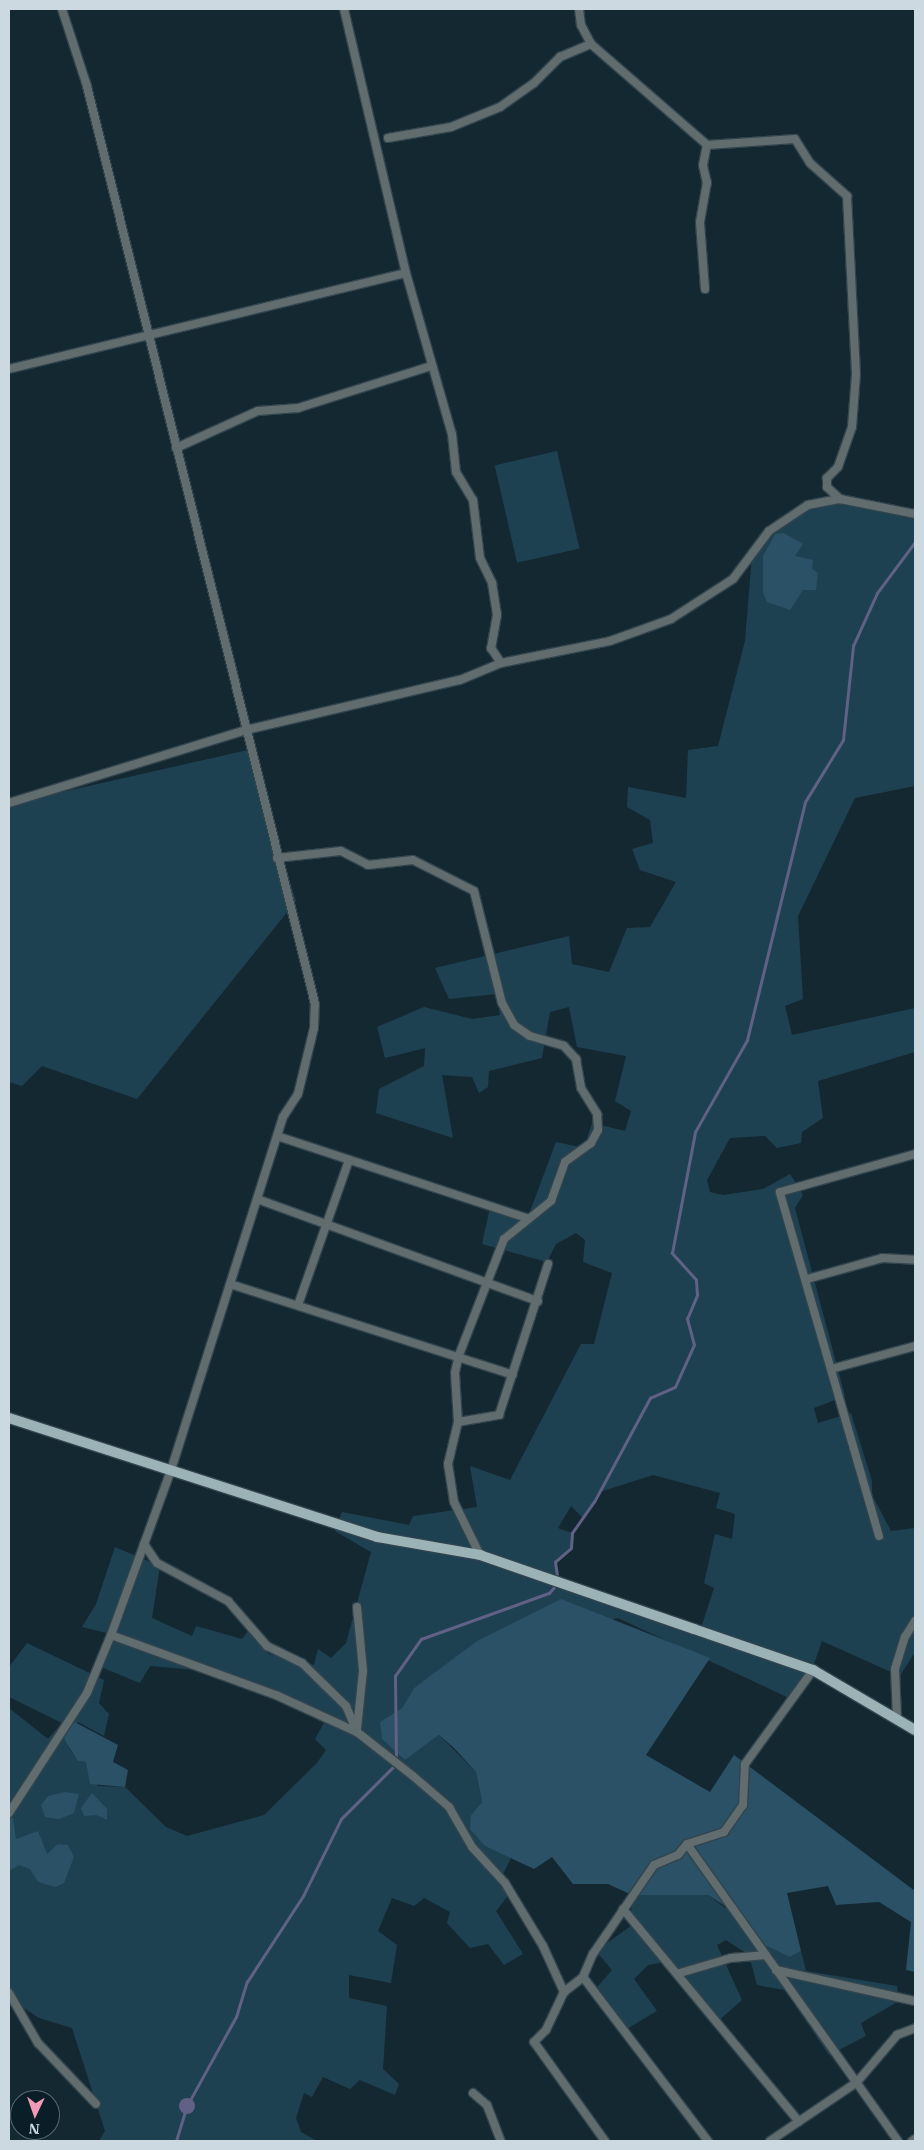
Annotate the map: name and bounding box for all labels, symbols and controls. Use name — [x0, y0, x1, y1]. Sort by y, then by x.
north arrow — [10, 2090, 60, 2140]
text: N — [28, 2120, 40, 2138]

